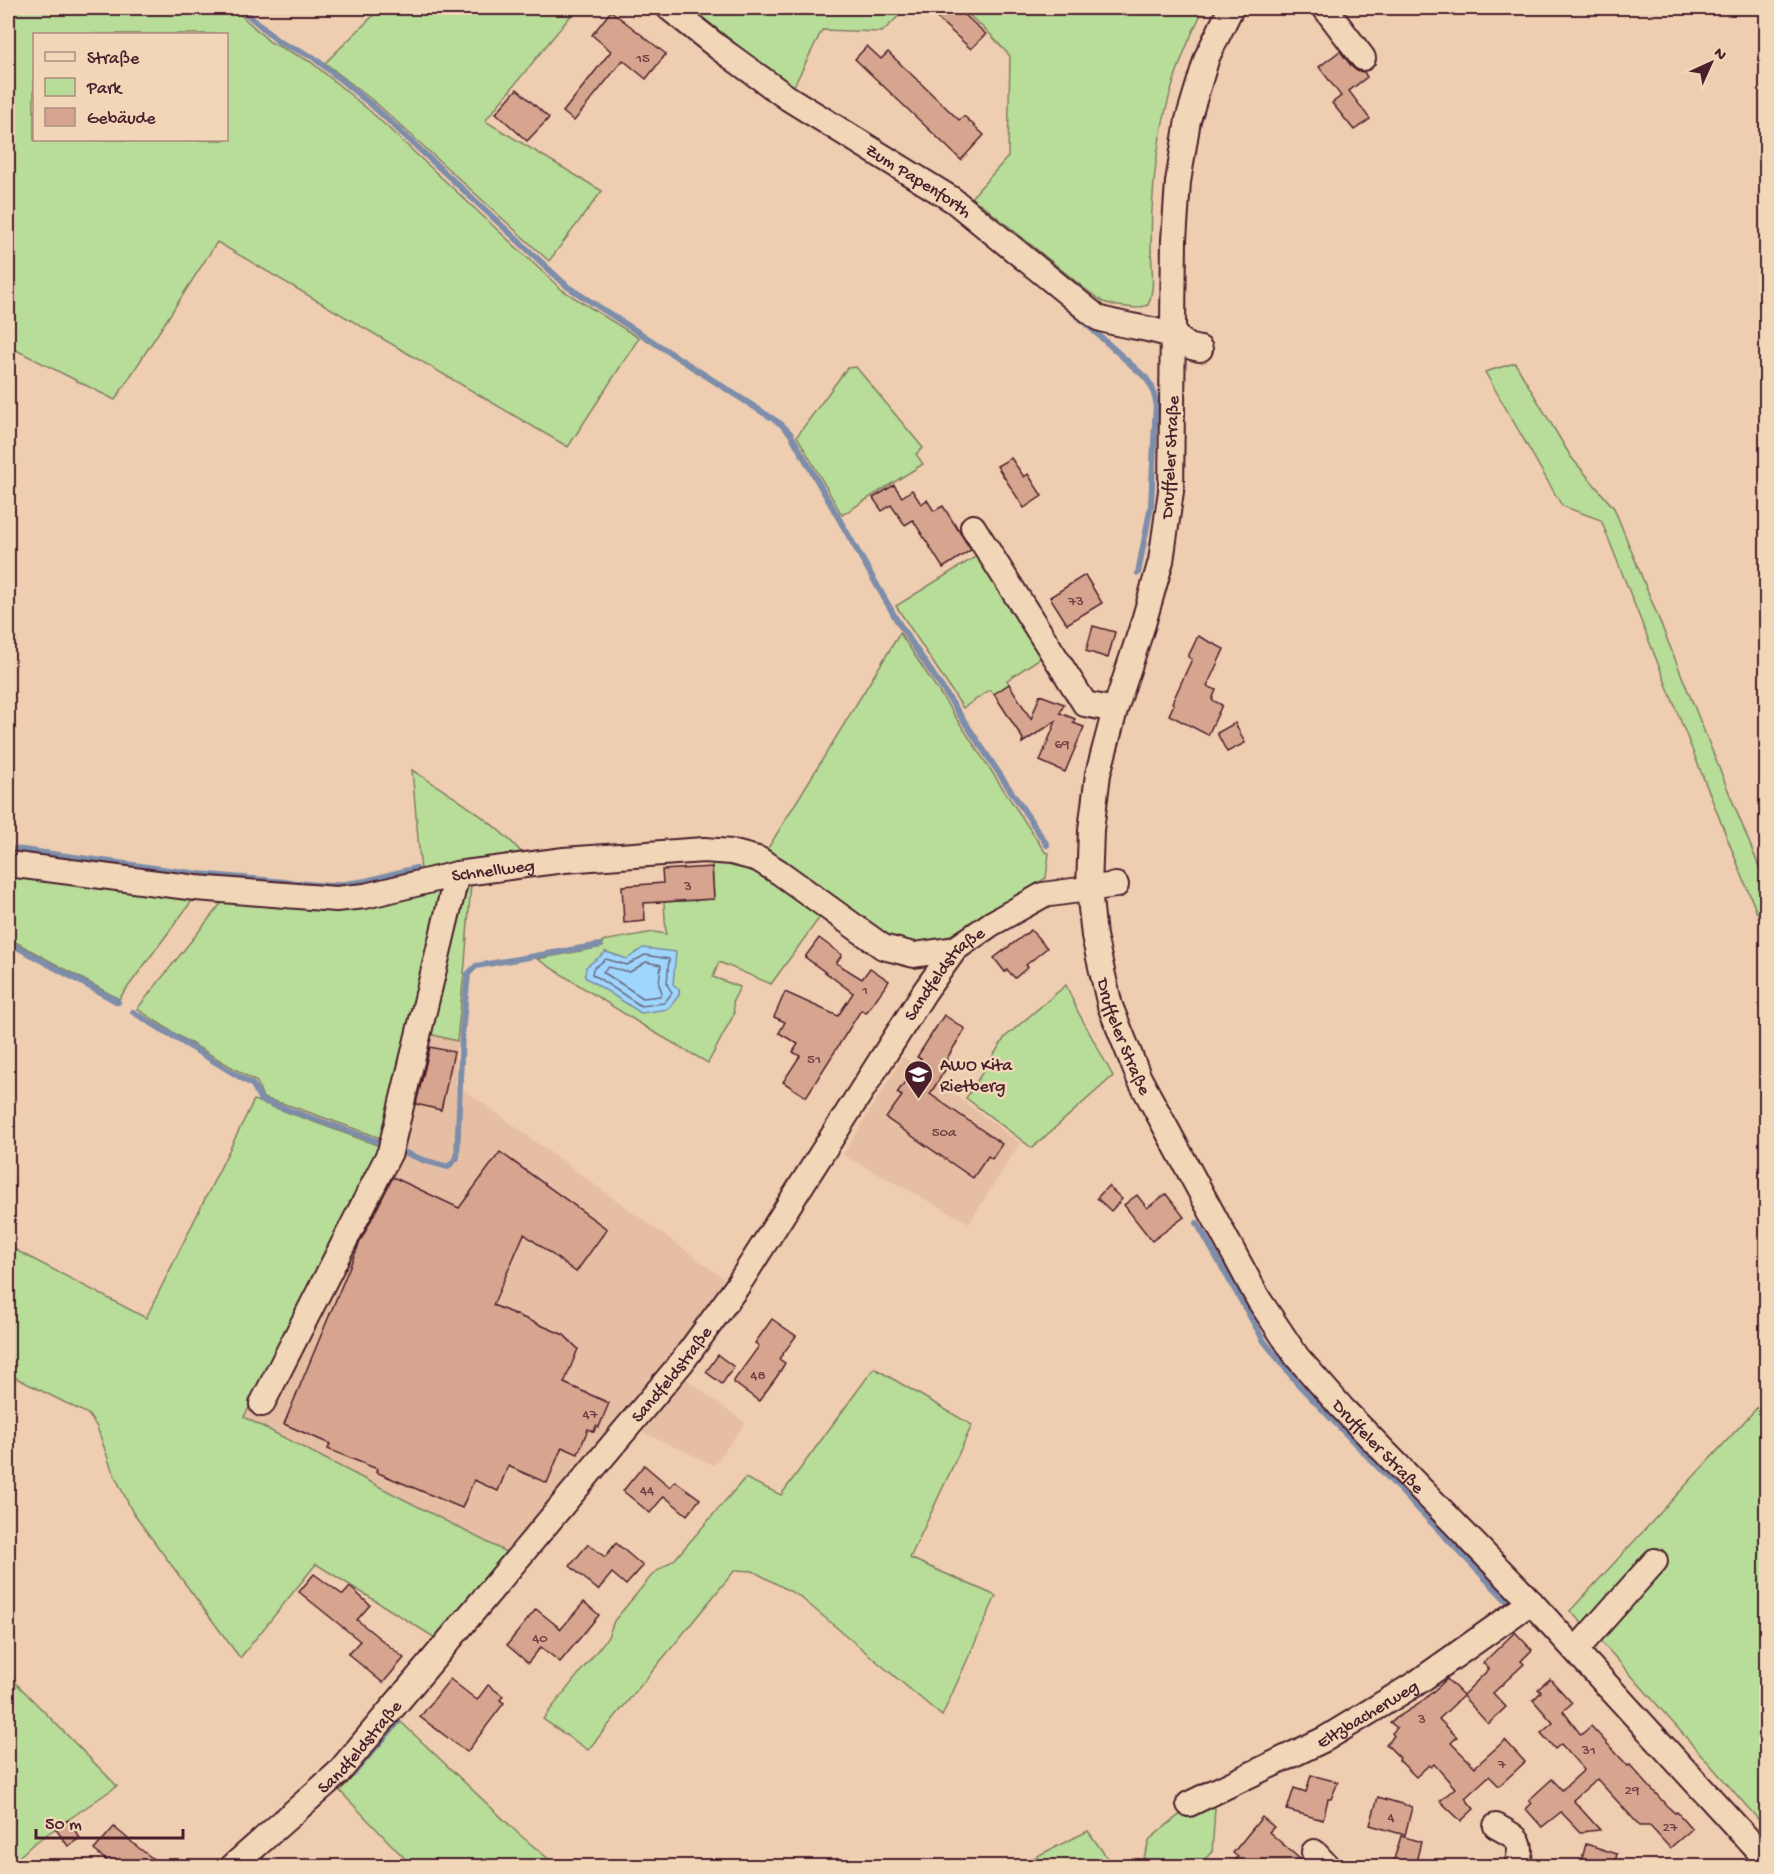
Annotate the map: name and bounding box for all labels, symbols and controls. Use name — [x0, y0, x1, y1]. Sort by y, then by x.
legend — [33, 33, 228, 141]
north arrow — [1681, 33, 1741, 93]
text: N — [1709, 44, 1730, 66]
text: Straße — [87, 49, 140, 70]
house number: 15 — [635, 50, 650, 68]
text: Park — [86, 79, 123, 100]
text: Gebäude — [87, 109, 156, 130]
street label: Zum Papenforth — [861, 140, 975, 224]
street label: Druffeler Straße — [1158, 394, 1185, 520]
house number: 73 — [1067, 593, 1084, 611]
house number: 69 — [1054, 736, 1070, 754]
street label: Schnellweg — [450, 856, 536, 888]
house number: 3 — [683, 878, 692, 896]
street label: Sandfeldstraße — [901, 923, 990, 1025]
street label: Druffeler Straße — [1091, 976, 1155, 1100]
house number: 1 — [861, 982, 868, 1000]
house number: 51 — [807, 1051, 821, 1069]
place label: AWO Kita Rietberg — [940, 1056, 1013, 1098]
school or university icon: AWO Kita Rietberg — [903, 1058, 935, 1100]
house number: 50a — [932, 1124, 957, 1142]
street label: Sandfeldstraße — [628, 1322, 718, 1428]
house number: 48 — [750, 1367, 766, 1385]
street label: Druffeler Straße — [1326, 1395, 1428, 1499]
house number: 47 — [583, 1406, 599, 1424]
house number: 44 — [640, 1482, 654, 1500]
house number: 40 — [532, 1630, 548, 1648]
street label: Eltzbacherweg — [1314, 1677, 1423, 1754]
street label: Sandfeldstraße — [314, 1696, 408, 1799]
house number: 3 — [1417, 1711, 1426, 1729]
house number: 31 — [1581, 1742, 1596, 1760]
house number: 7 — [1497, 1756, 1507, 1774]
house number: 29 — [1625, 1782, 1640, 1800]
scale bar — [36, 1802, 183, 1840]
house number: 4 — [1387, 1809, 1395, 1827]
text: 50 m — [45, 1815, 82, 1836]
house number: 27 — [1662, 1819, 1679, 1837]

